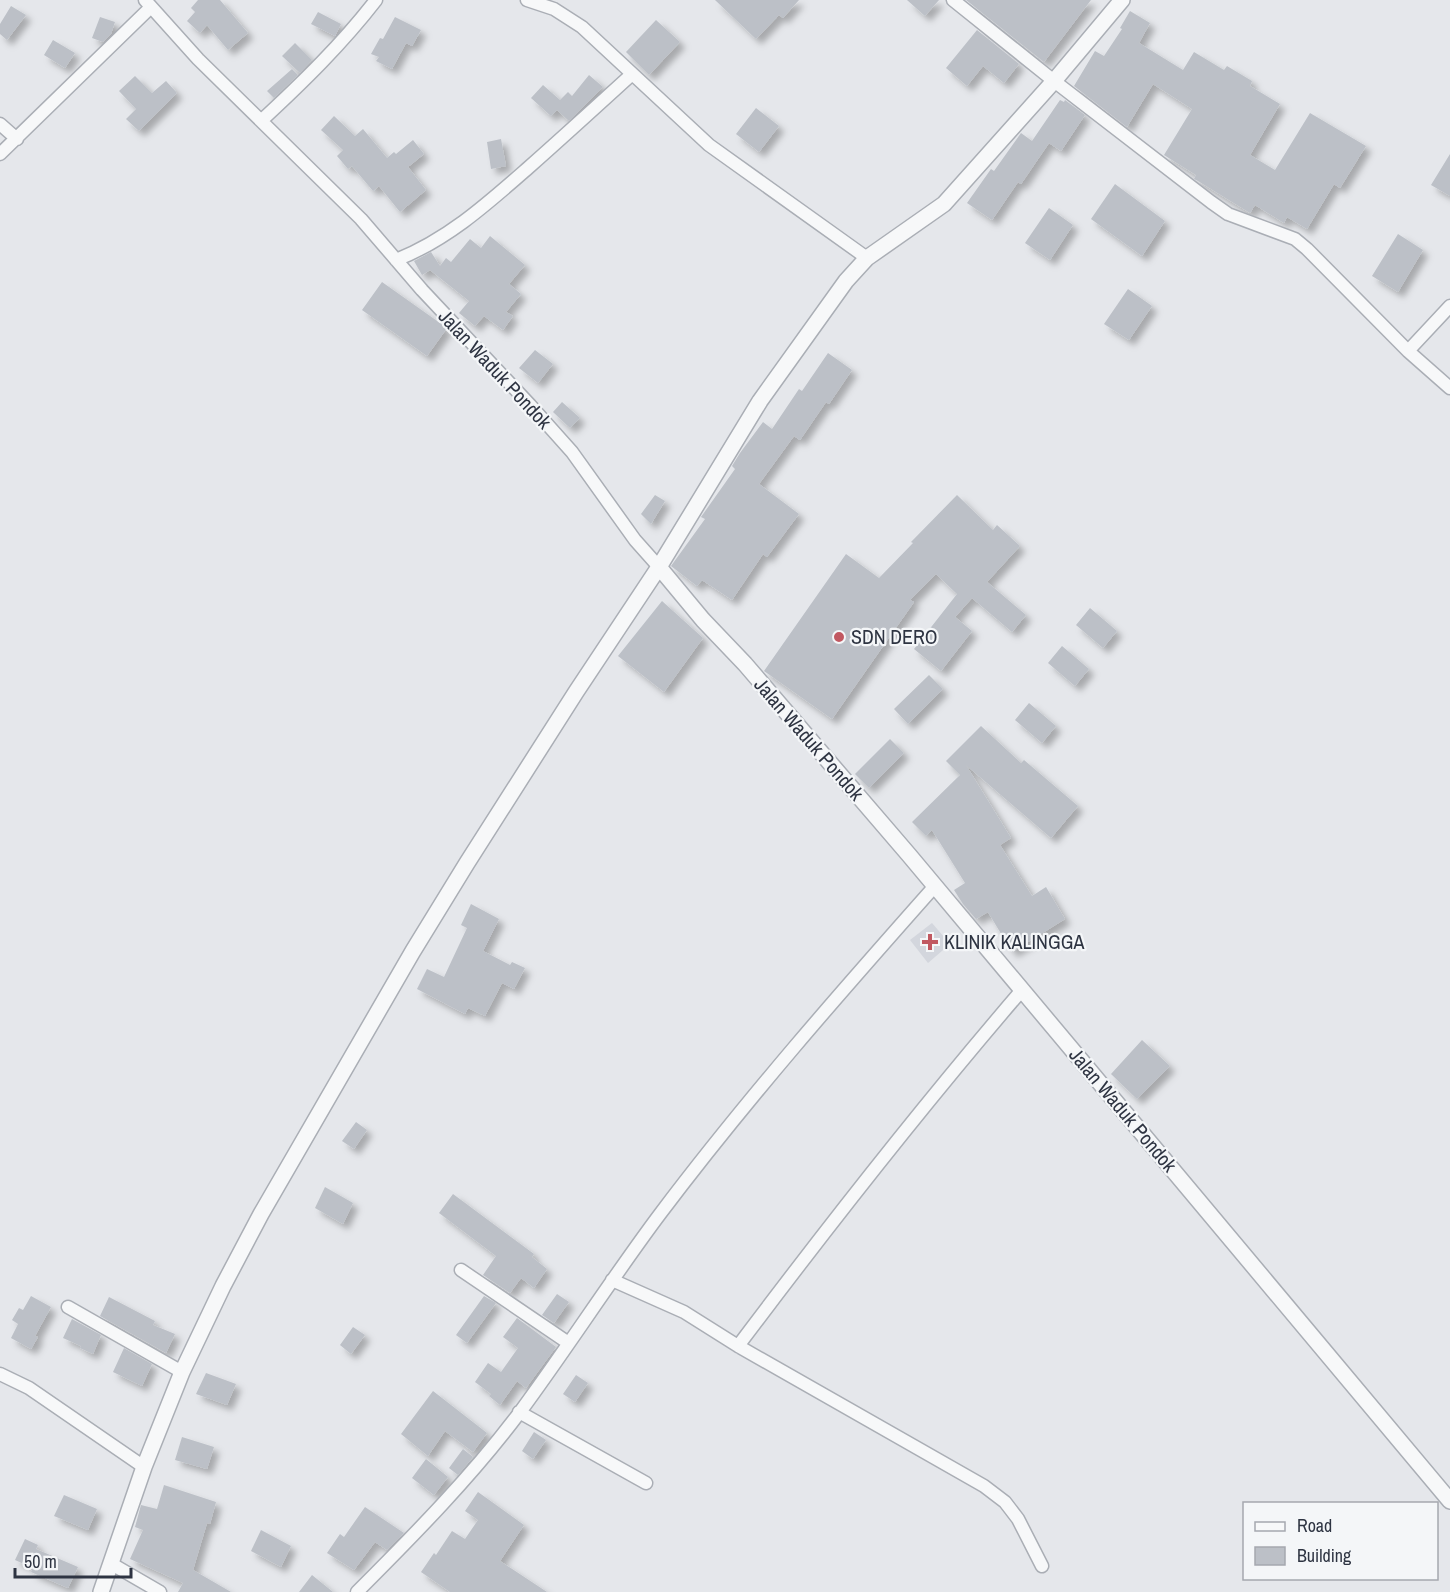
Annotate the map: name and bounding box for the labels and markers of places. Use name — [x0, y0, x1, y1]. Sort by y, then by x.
place label: SDN DERO — [851, 623, 938, 650]
marker: SDN DERO — [832, 630, 846, 644]
place label: KLINIK KALINGGA — [944, 928, 1084, 955]
marker: KLINIK KALINGGA — [921, 933, 939, 951]

